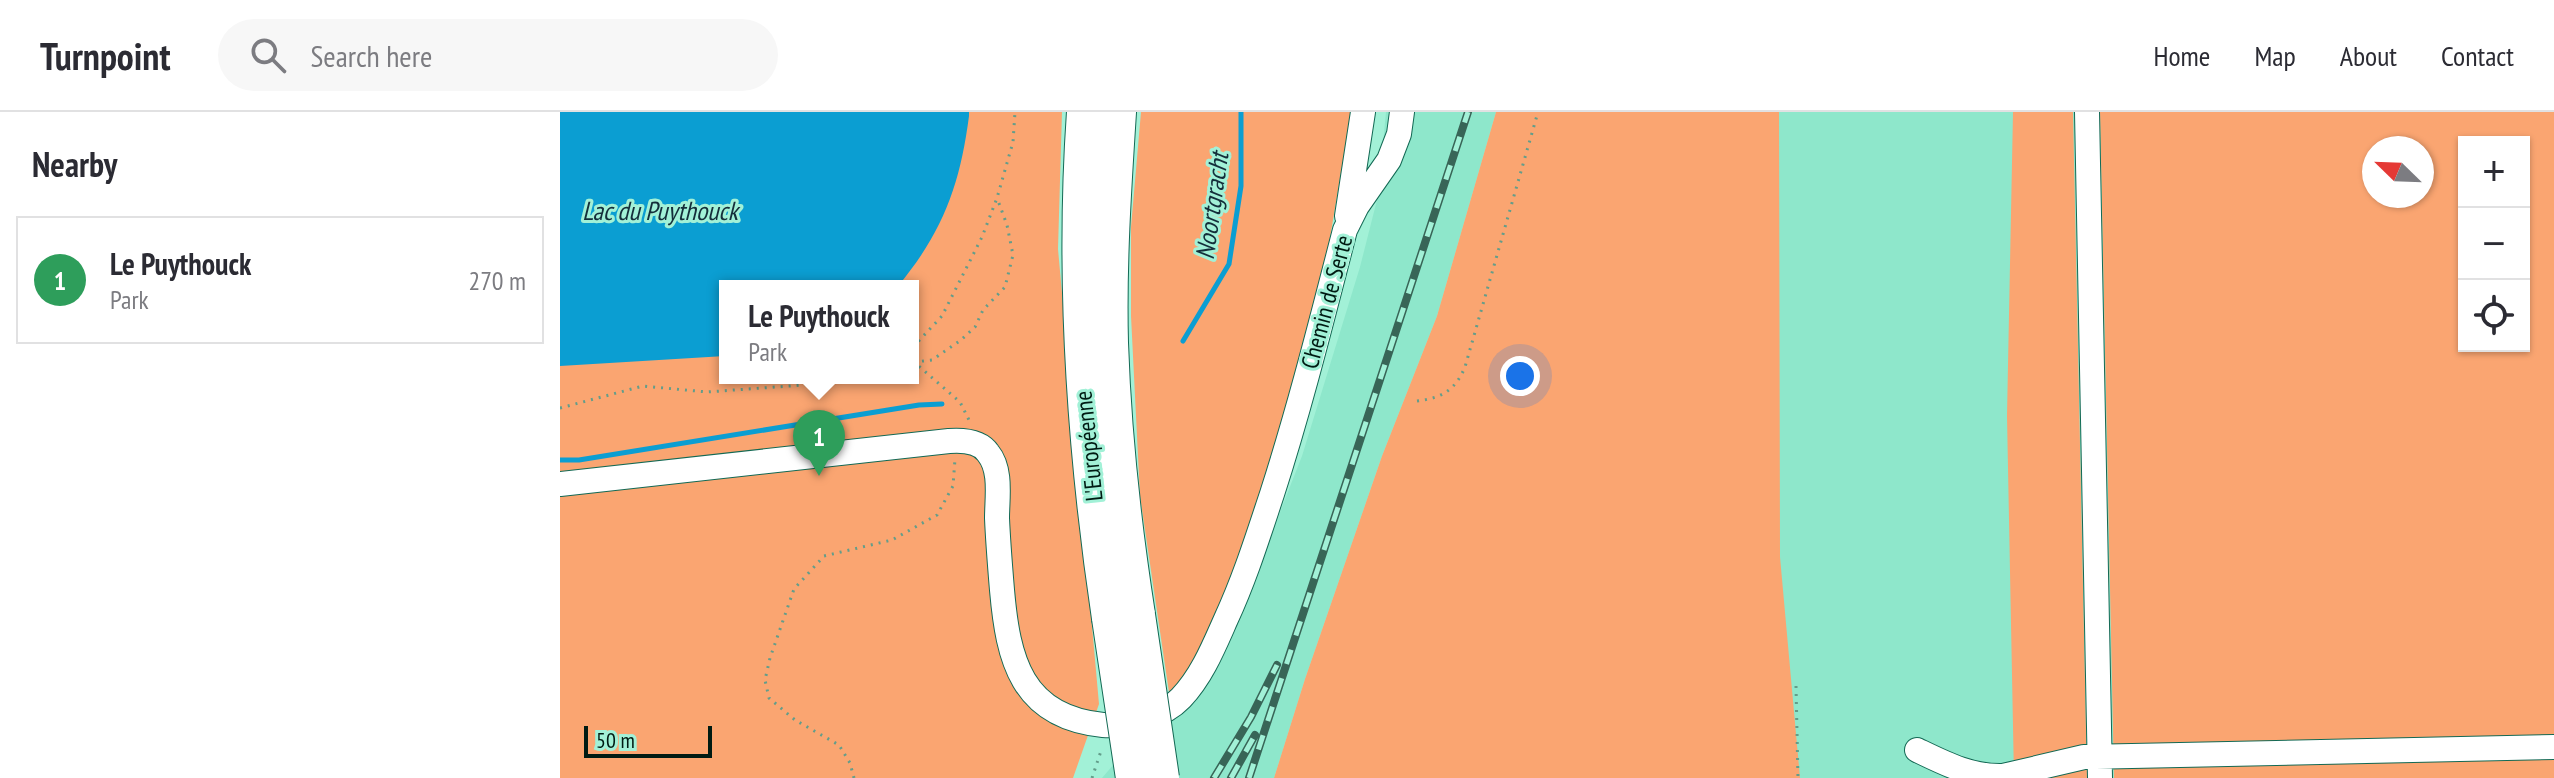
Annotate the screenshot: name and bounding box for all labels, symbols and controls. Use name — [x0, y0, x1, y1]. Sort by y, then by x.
search box — [218, 19, 778, 91]
text: Turnpoint — [40, 31, 170, 80]
icon: search — [246, 33, 290, 77]
text: Search here — [310, 36, 432, 75]
text: Home — [2154, 37, 2210, 74]
text: Map — [2254, 37, 2296, 74]
text: About — [2340, 37, 2397, 74]
text: Contact — [2441, 37, 2514, 74]
north arrow — [2362, 136, 2434, 208]
map controls — [2458, 136, 2530, 352]
button: + — [2458, 136, 2530, 208]
text: Nearby — [32, 142, 117, 186]
water label: Noortgracht — [1188, 147, 1236, 262]
water label: Lac du Puythouck — [582, 194, 741, 227]
button: − — [2458, 208, 2530, 280]
street label: Chemin de Serte — [1294, 232, 1359, 372]
text: Le Puythouck — [110, 244, 251, 283]
text: 1 — [54, 264, 66, 297]
text: 270 m — [468, 264, 526, 297]
popup — [719, 280, 919, 384]
button: locate — [2458, 280, 2530, 352]
text: Park — [110, 283, 149, 316]
text: Le Puythouck — [748, 296, 890, 335]
text: Park — [748, 335, 787, 368]
your location — [1500, 356, 1540, 396]
street label: L'Européenne — [1067, 389, 1110, 503]
pin: 1 — [793, 410, 845, 476]
scale bar — [584, 722, 712, 758]
text: 50 m — [596, 726, 635, 754]

